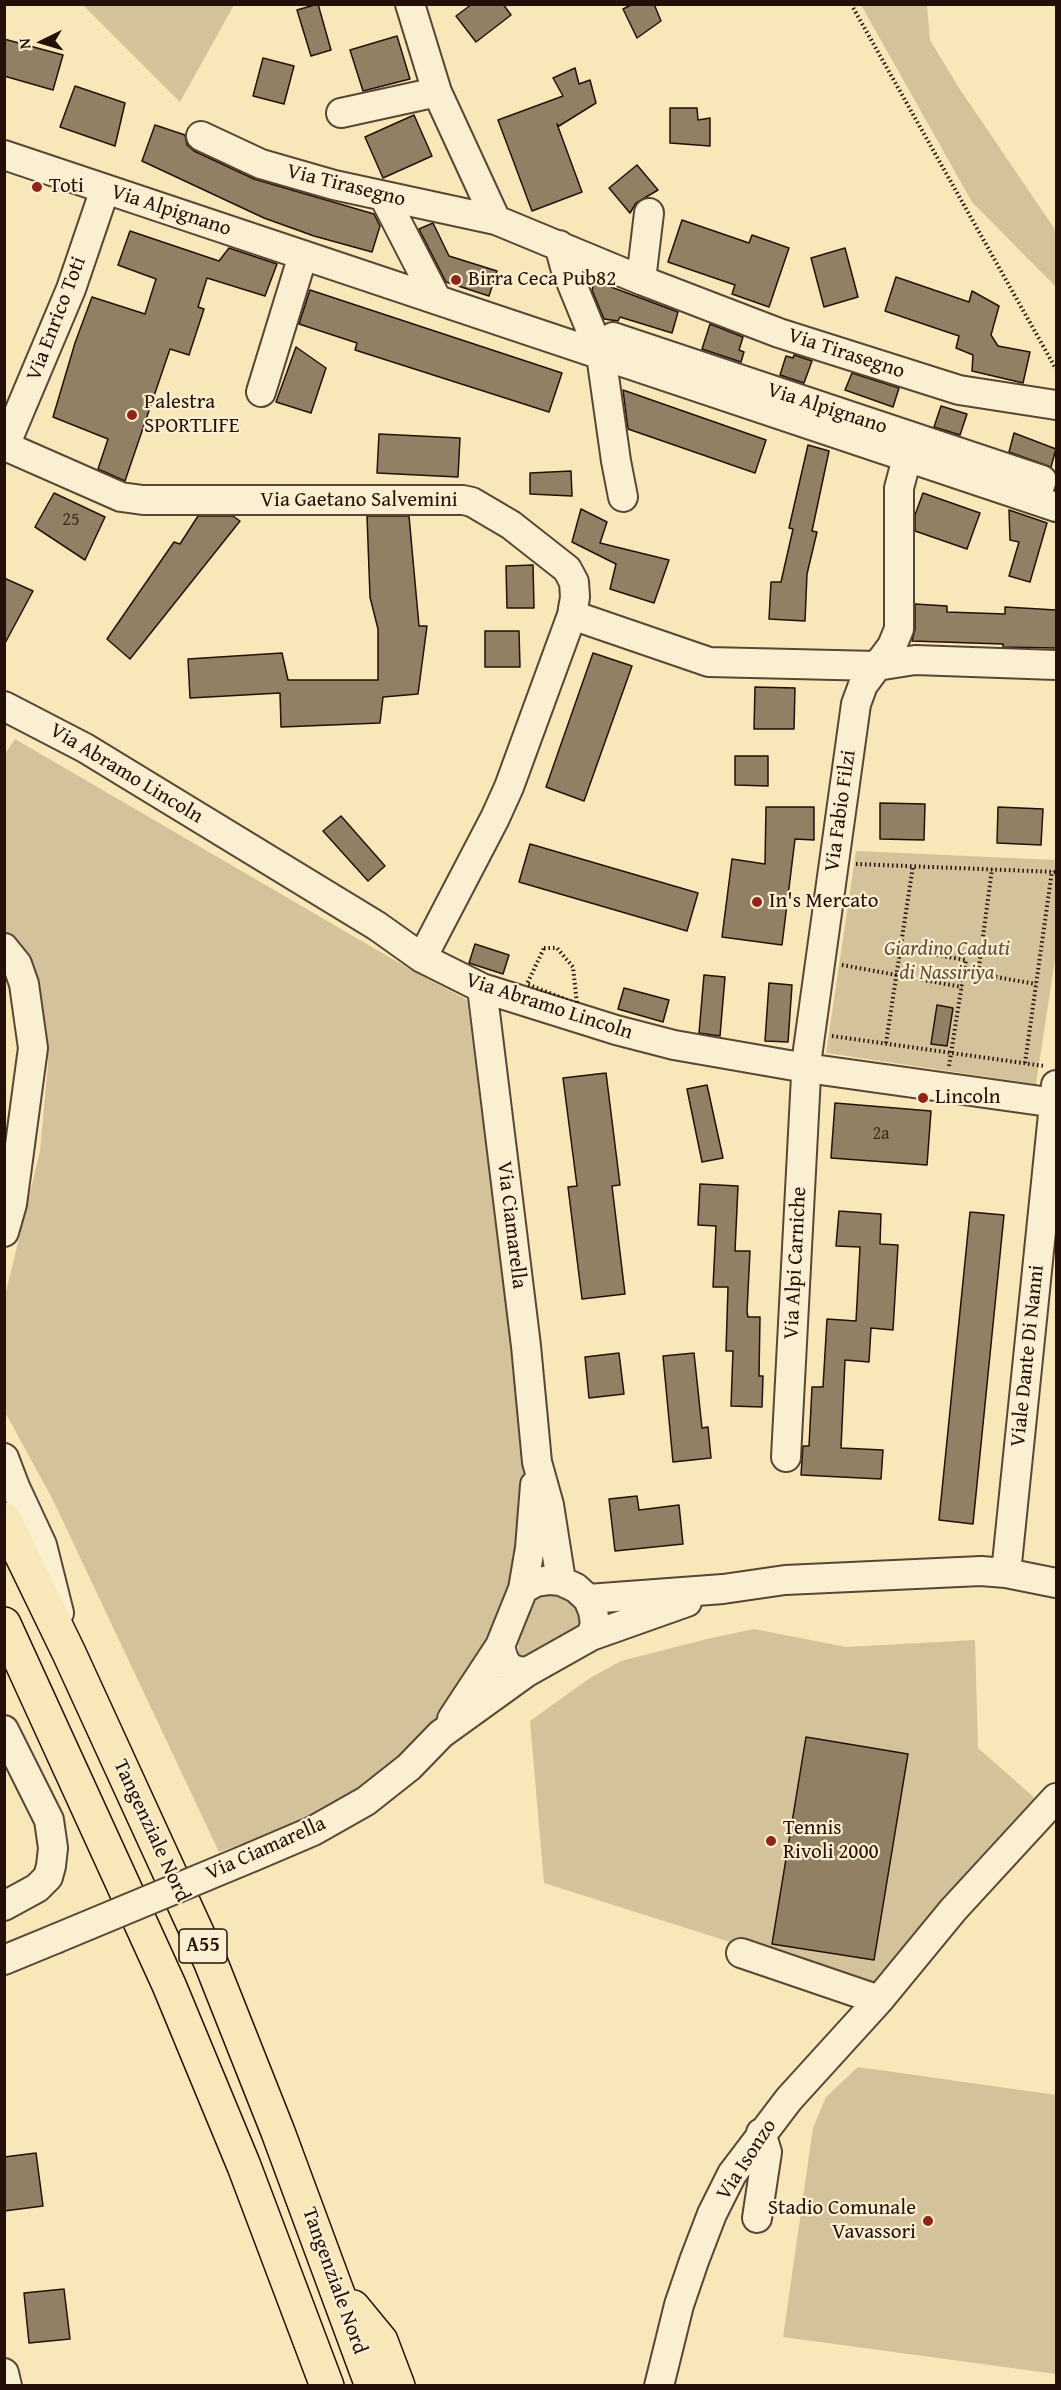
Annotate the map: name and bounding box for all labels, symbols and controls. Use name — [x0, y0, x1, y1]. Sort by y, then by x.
north arrow — [12, 12, 72, 72]
text: N — [12, 37, 36, 50]
street label: Via Tirasegno — [284, 159, 408, 213]
place label: Toti — [49, 174, 84, 200]
marker: Toti — [30, 180, 44, 194]
street label: Via Alpignano — [108, 180, 234, 242]
street label: Via Enrico Toti — [22, 253, 92, 385]
place label: Birra Ceca Pub82 — [468, 267, 616, 293]
marker: Birra Ceca Pub82 — [449, 273, 463, 287]
street label: Via Tirasegno — [784, 323, 908, 385]
street label: Via Alpignano — [764, 378, 890, 440]
place label: Palestra SPORTLIFE — [144, 390, 239, 440]
marker: Palestra SPORTLIFE — [125, 408, 139, 422]
street label: Via Gaetano Salvemini — [260, 488, 458, 514]
house number: 25 — [62, 509, 80, 531]
street label: Via Abramo Lincoln — [45, 718, 207, 830]
street label: Via Fabio Filzi — [820, 748, 862, 874]
place label: In's Mercato — [769, 889, 878, 915]
marker: In's Mercato — [750, 895, 764, 909]
park label: Giardino Caduti di Nassiriya — [884, 937, 1010, 987]
street label: Via Abramo Lincoln — [462, 968, 636, 1046]
place label: Lincoln — [935, 1085, 1001, 1111]
marker: Lincoln — [916, 1091, 930, 1105]
house number: 2a — [872, 1123, 890, 1145]
street label: Via Ciamarella — [491, 1160, 531, 1290]
street label: Via Alpi Carniche — [779, 1186, 813, 1340]
street label: Viale Dante Di Nanni — [1006, 1264, 1050, 1448]
street label: Tangenziale Nord — [107, 1756, 195, 1906]
street label: Via Ciamarella — [202, 1811, 330, 1887]
place label: Tennis Rivoli 2000 — [783, 1816, 879, 1866]
marker: Tennis Rivoli 2000 — [764, 1834, 778, 1848]
road number: A55 — [179, 1929, 227, 1963]
street label: Via Isonzo — [712, 2115, 782, 2205]
place label: Stadio Comunale Vavassori — [768, 2196, 916, 2246]
street label: Tangenziale Nord — [296, 2204, 372, 2358]
marker: Stadio Comunale Vavassori — [921, 2214, 935, 2228]

